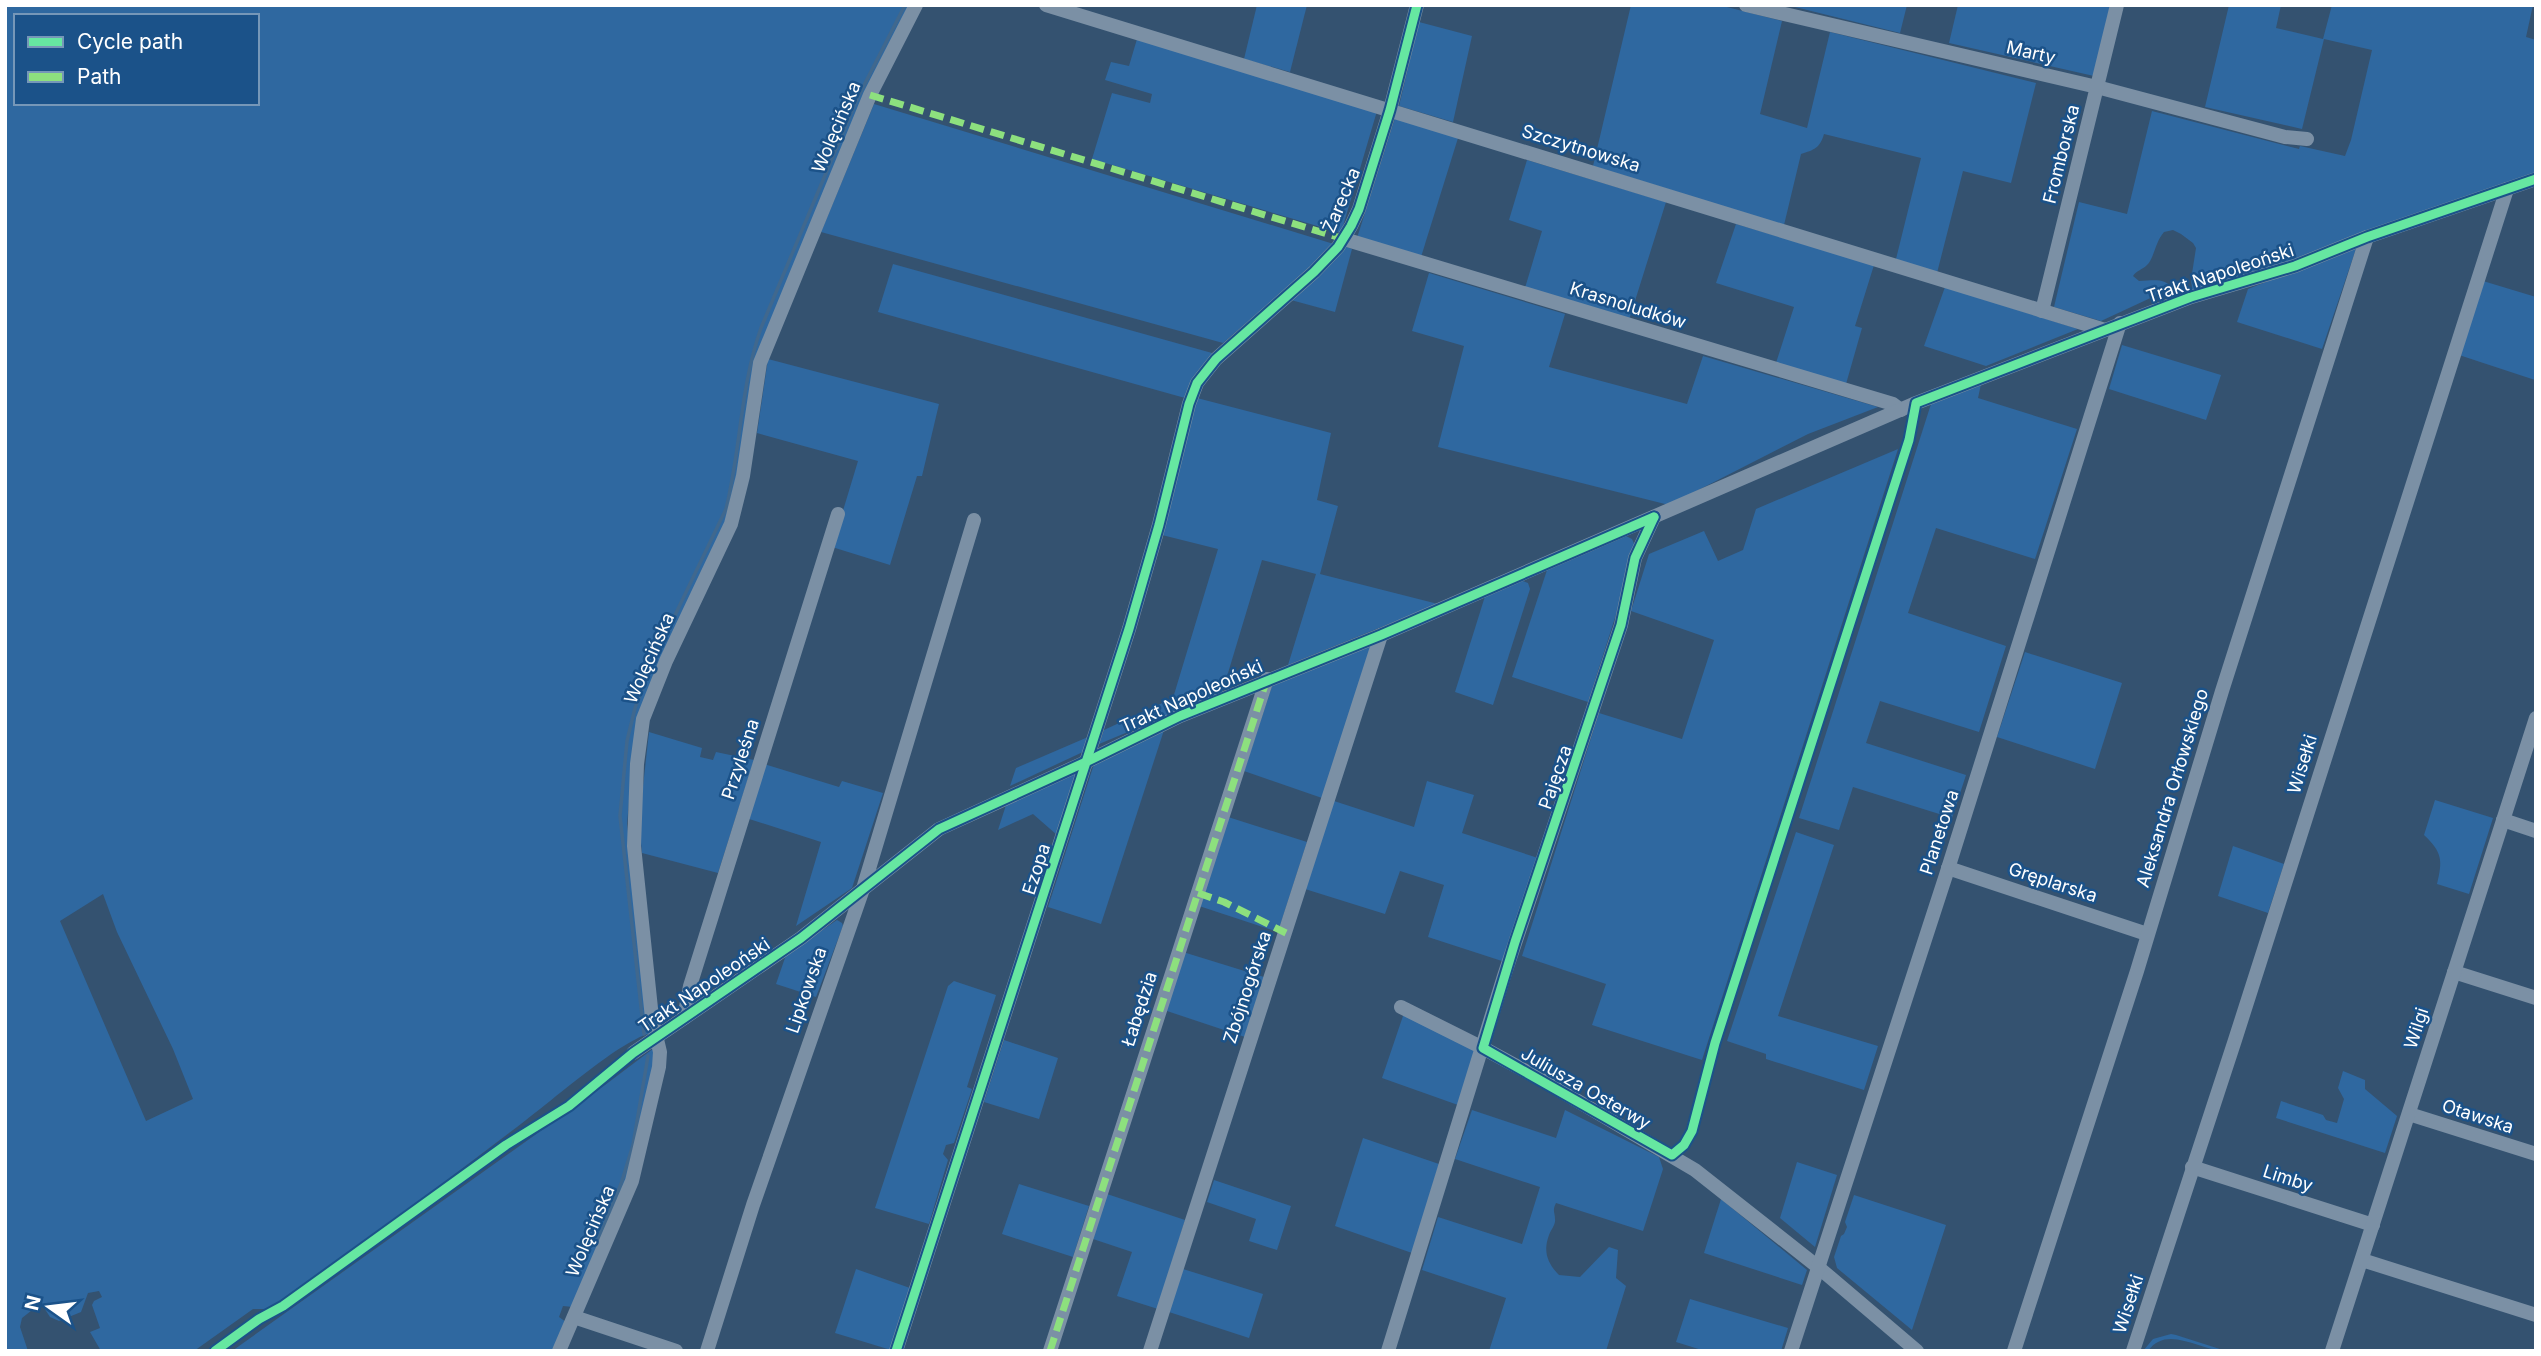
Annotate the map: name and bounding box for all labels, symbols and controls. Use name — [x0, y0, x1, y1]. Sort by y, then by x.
legend — [14, 14, 259, 105]
text: Cycle path — [77, 29, 183, 54]
street label: Marty — [2004, 36, 2058, 68]
text: Path — [77, 64, 122, 89]
street label: Wolęcińska — [807, 78, 865, 176]
street label: Fromborska — [2039, 102, 2083, 206]
street label: Szczytnowska — [1519, 120, 1643, 176]
street label: Żarecka — [1317, 164, 1364, 236]
street label: Trakt Napoleoński — [2144, 239, 2296, 307]
street label: Krasnoludków — [1567, 277, 1689, 333]
street label: Wolęcińska — [620, 609, 678, 707]
street label: Trakt Napoleoński — [1116, 655, 1266, 737]
street label: Aleksandra Orłowskiego — [2132, 686, 2212, 890]
street label: Przyleśna — [717, 716, 763, 802]
street label: Wisełki — [2283, 732, 2321, 796]
street label: Pajęcza — [1534, 742, 1576, 812]
street label: Planetowa — [1915, 787, 1963, 877]
street label: Ezopa — [1018, 841, 1054, 897]
street label: Gręplarska — [2006, 858, 2100, 906]
street label: Zbójnogórska — [1219, 928, 1275, 1046]
street label: Trakt Napoleoński — [634, 933, 774, 1037]
street label: Lipkowska — [781, 944, 831, 1036]
street label: Łabędzia — [1117, 969, 1161, 1049]
street label: Wilgi — [2400, 1005, 2432, 1051]
street label: Juliusza Osterwy — [1517, 1042, 1655, 1134]
street label: Otawska — [2440, 1095, 2516, 1137]
street label: Limby — [2260, 1160, 2316, 1196]
street label: Wolęcińska — [561, 1182, 619, 1280]
north arrow — [14, 1272, 84, 1342]
street label: Wisełki — [2109, 1272, 2147, 1336]
text: N — [20, 1293, 46, 1313]

